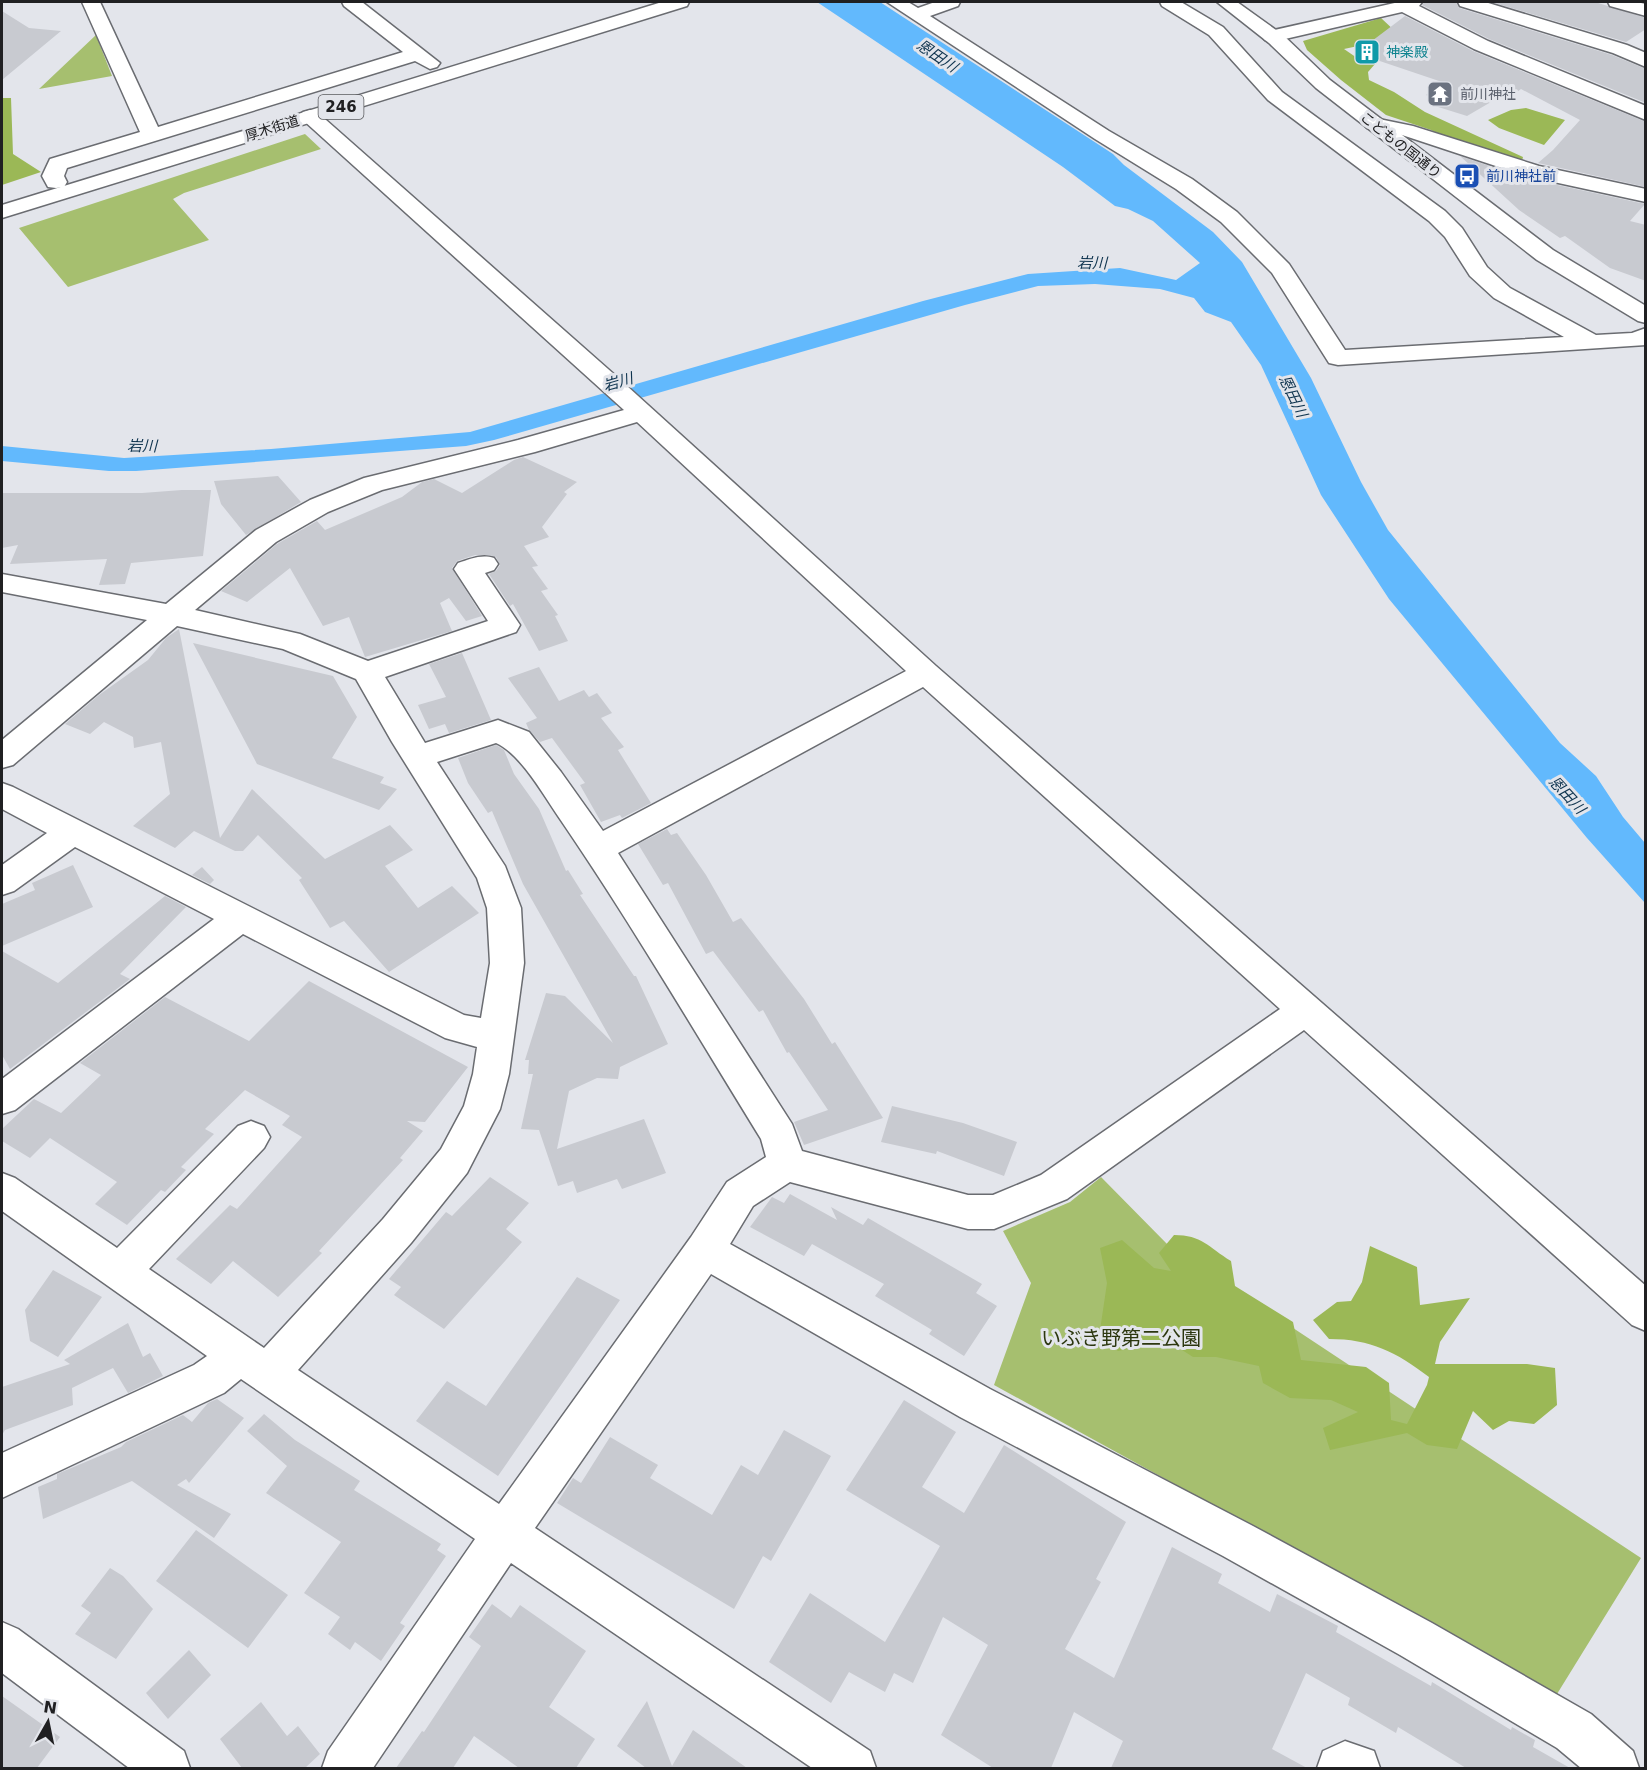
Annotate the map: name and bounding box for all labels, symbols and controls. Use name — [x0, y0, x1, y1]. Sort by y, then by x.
water label: 恩田川 — [913, 36, 962, 77]
building icon: 神楽殿 — [1352, 37, 1382, 67]
place label: 神楽殿 — [1386, 44, 1428, 60]
temple icon: 前川神社 — [1425, 79, 1455, 109]
place label: 前川神社 — [1460, 86, 1516, 102]
road number: 246 — [318, 95, 364, 119]
street label: こどもの国通り — [1357, 109, 1445, 181]
street label: 厚木街道 — [243, 112, 301, 144]
bus stop icon: 前川神社前 — [1452, 161, 1482, 191]
place label: 前川神社前 — [1486, 168, 1556, 184]
water label: 岩川 — [1077, 254, 1109, 272]
water label: 岩川 — [601, 369, 637, 395]
water label: 恩田川 — [1275, 372, 1312, 422]
water label: 岩川 — [127, 437, 159, 455]
water label: 恩田川 — [1545, 772, 1590, 819]
park label: いぶき野第二公園 — [1041, 1326, 1201, 1350]
north arrow — [18, 1692, 78, 1752]
text: N — [42, 1697, 58, 1718]

